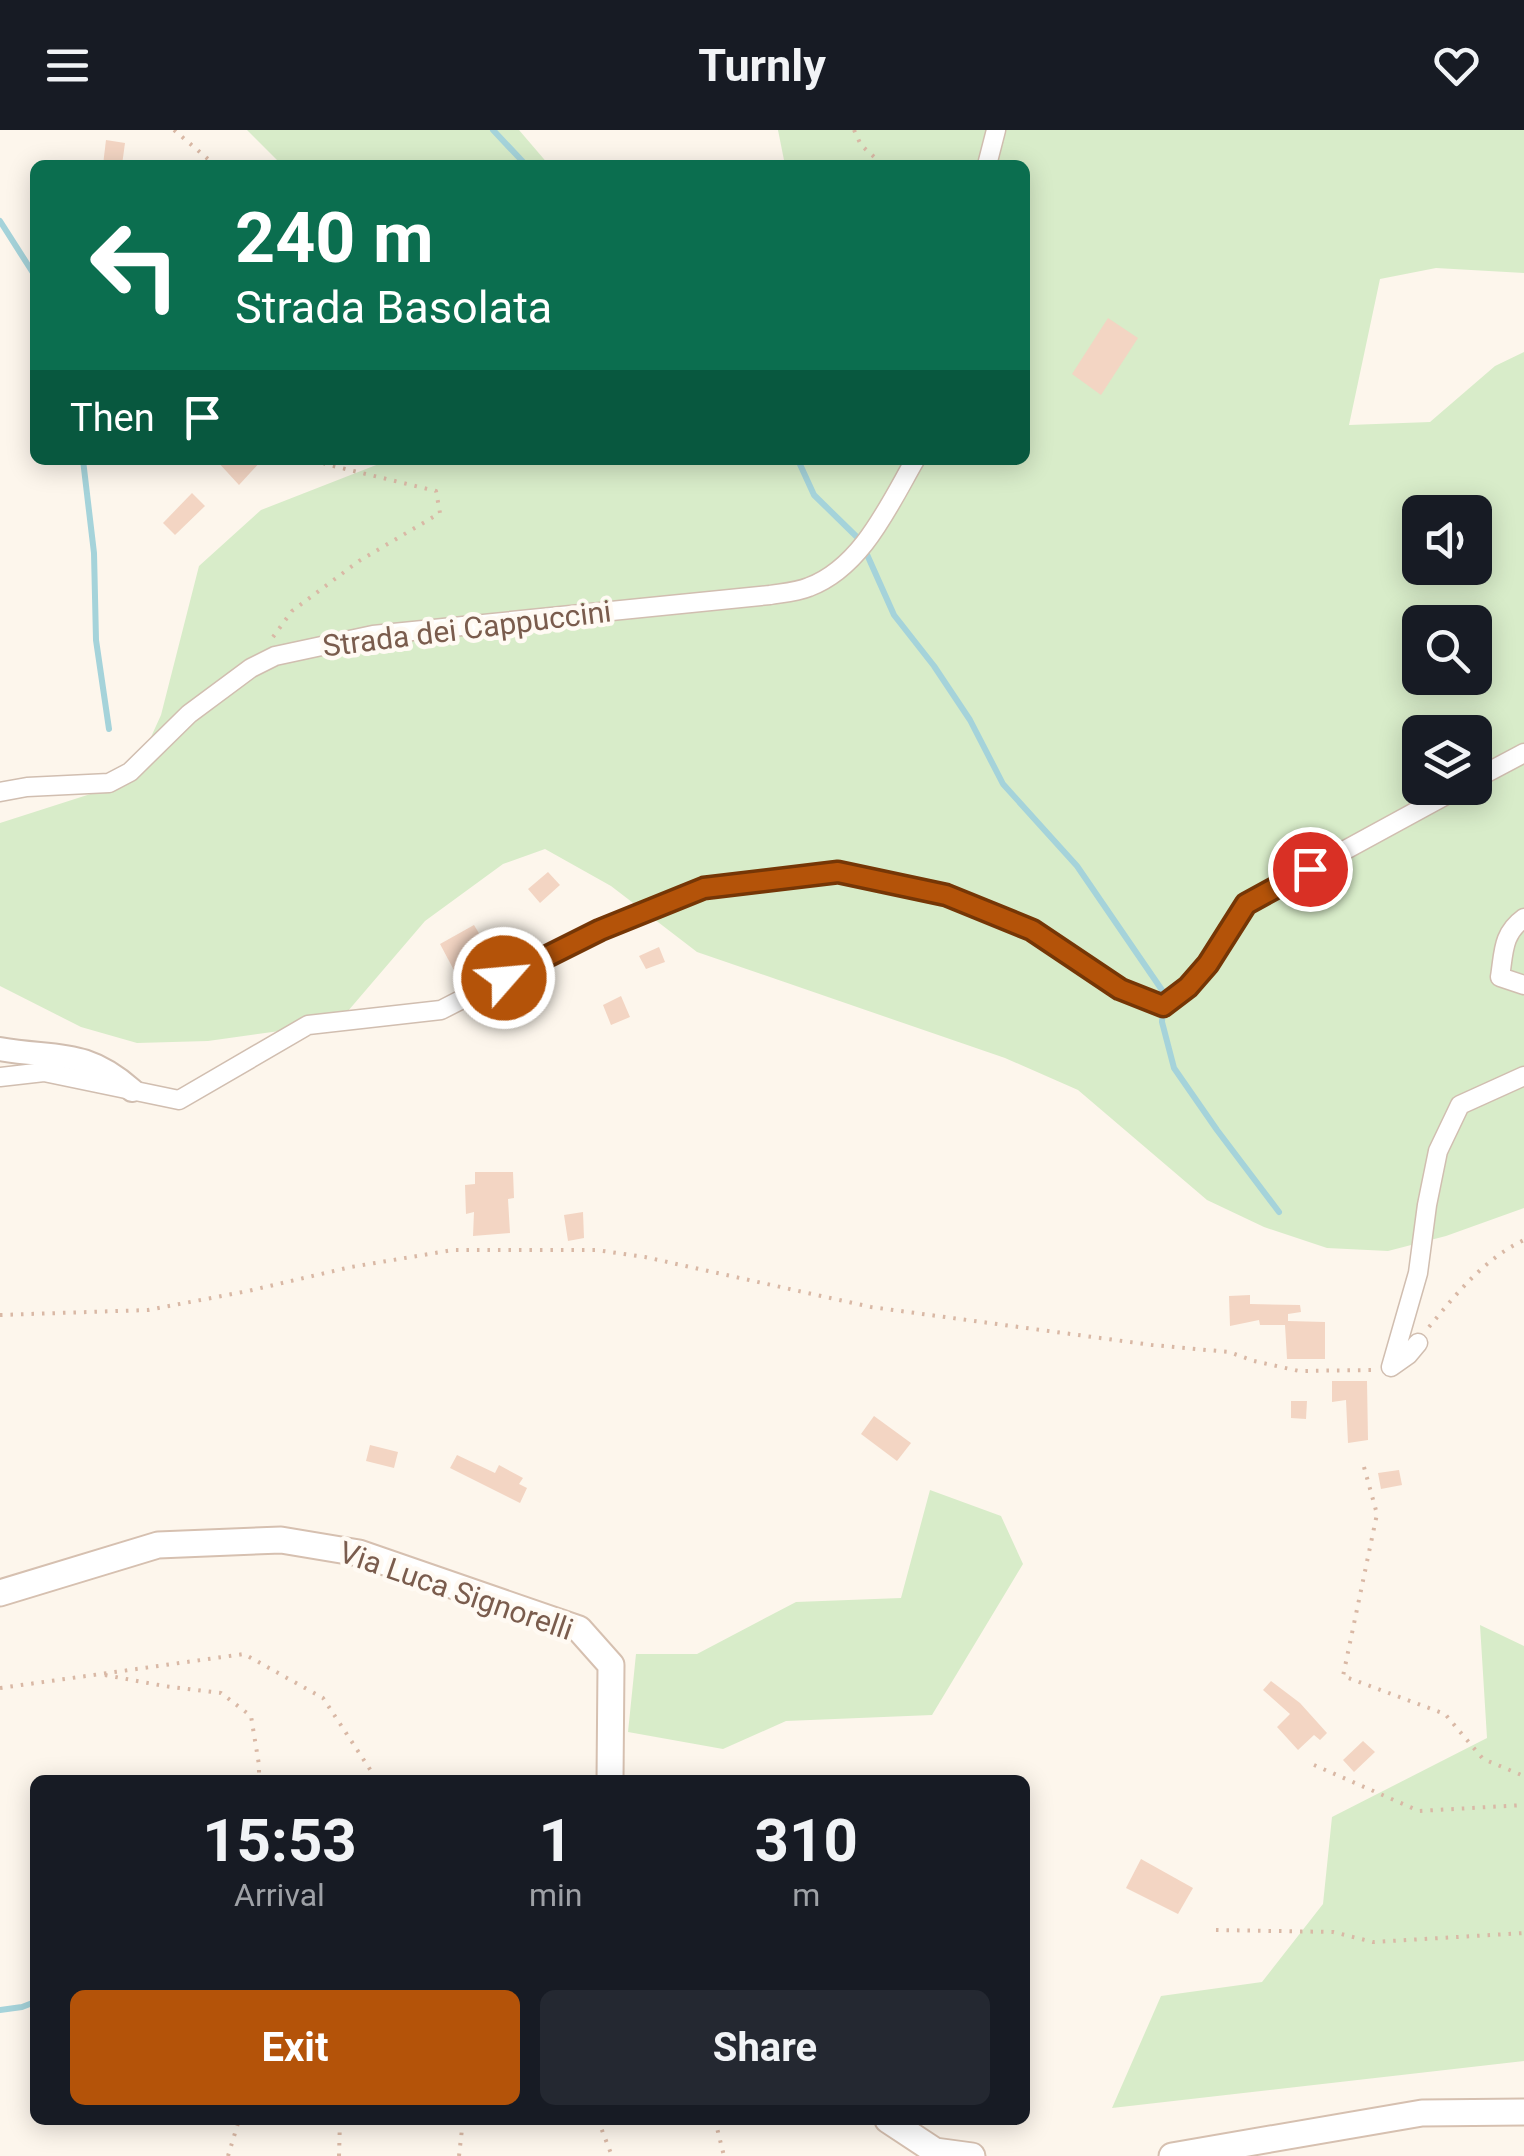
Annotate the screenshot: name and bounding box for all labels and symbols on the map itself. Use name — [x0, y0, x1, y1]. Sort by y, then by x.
street label: Strada dei Cappuccini — [321, 593, 613, 664]
pin — [1268, 827, 1353, 912]
position arrow — [452, 926, 556, 1030]
street label: Via Luca Signorelli — [335, 1534, 578, 1647]

